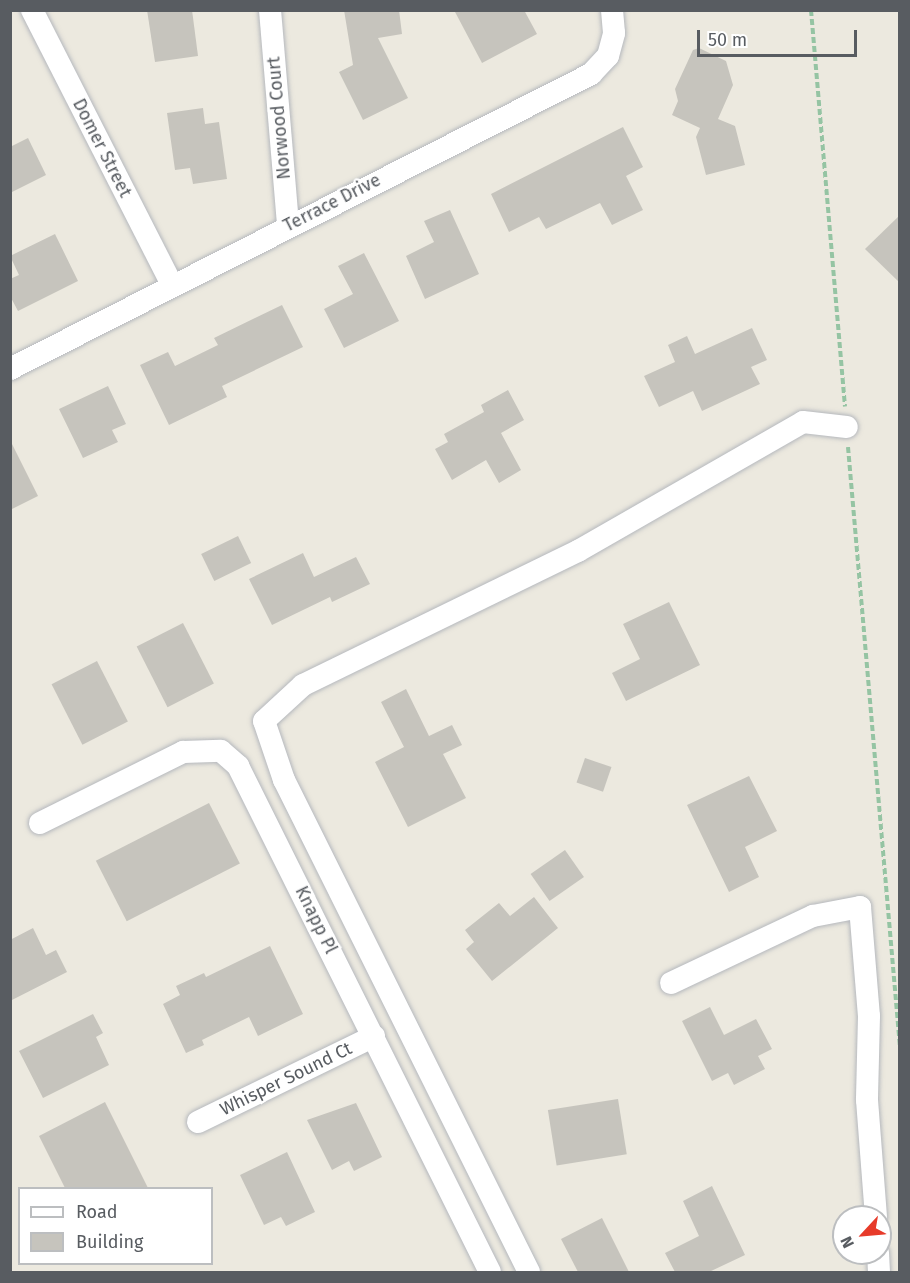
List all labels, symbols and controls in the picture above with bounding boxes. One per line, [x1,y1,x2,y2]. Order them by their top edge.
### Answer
scale bar [700,18,860,56]
text: 50 m [708,29,747,51]
street label: Norwood Court [263,56,295,180]
street label: Domer Street [68,95,136,201]
street label: Terrace Drive [280,169,384,237]
street label: Knapp Pl [290,883,342,957]
street label: Whisper Sound Ct [217,1038,355,1120]
legend [18,1187,213,1265]
text: Road [76,1201,118,1223]
north arrow [832,1205,892,1265]
text: Building [76,1231,143,1253]
text: N [836,1233,858,1251]

